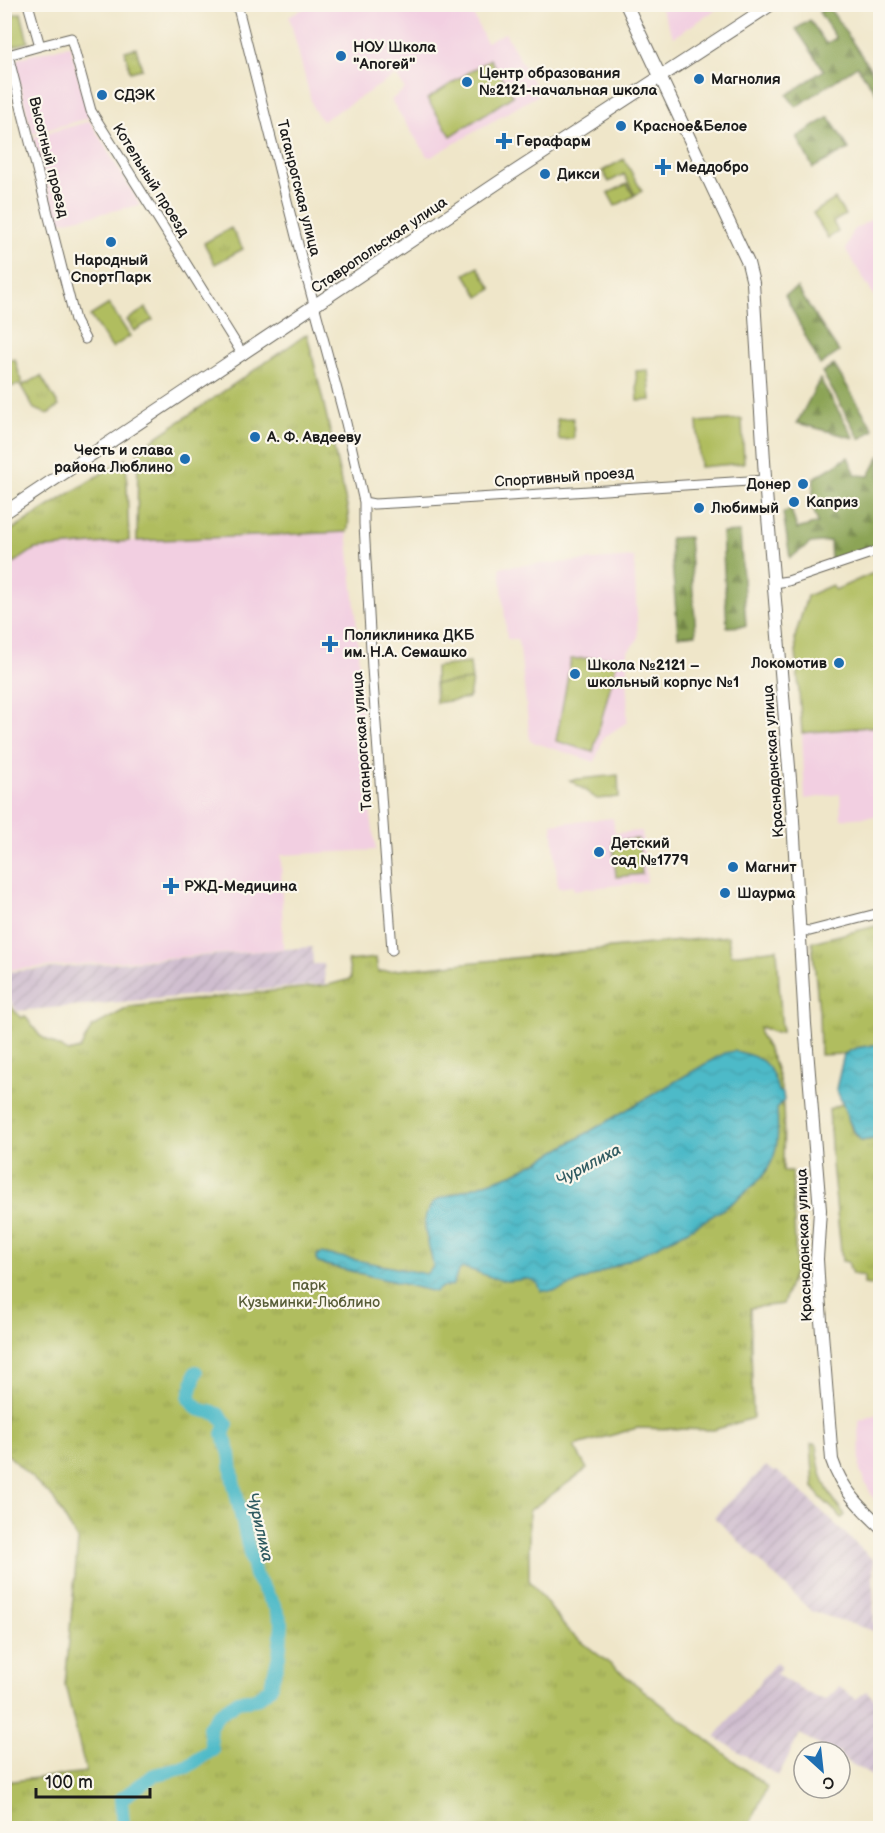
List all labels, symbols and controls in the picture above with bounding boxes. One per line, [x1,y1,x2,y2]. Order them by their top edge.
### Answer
place label: НОУ Школа "Апогей" [353,38,436,74]
marker: НОУ Школа "Апогей" [334,49,348,63]
place label: Центр образования №2121-начальная школа [479,64,658,100]
place label: Магнолия [711,70,781,89]
marker: Магнолия [692,72,706,86]
marker: Центр образования №2121-начальная школа [460,75,474,89]
place label: СДЭК [114,86,156,105]
marker: СДЭК [95,88,109,102]
street label: Высотный проезд [24,95,73,219]
place label: Красное&Белое [633,117,747,136]
street label: Таганрогская улица [272,118,325,258]
marker: Красное&Белое [614,119,628,133]
street label: Котельный проезд [108,120,193,240]
place label: Герафарм [516,132,591,151]
marker: Герафарм [497,134,511,148]
marker: Меддобро [654,158,672,176]
place label: Меддобро [676,158,749,177]
place label: Дикси [557,165,600,184]
marker: Дикси [538,167,552,181]
street label: Ставропольская улица [308,193,451,298]
marker: Народный СпортПарк [104,235,118,249]
place label: Народный СпортПарк [71,251,152,287]
place label: А. Ф. Авдееву [266,428,362,447]
marker: А. Ф. Авдееву [248,430,262,444]
place label: Честь и слава района Люблино [54,441,173,477]
marker: Честь и слава района Люблино [178,452,192,466]
street label: Спортивный проезд [494,463,634,492]
place label: Донер [746,475,791,494]
marker: Донер [796,477,810,491]
place label: Каприз [806,493,858,512]
marker: Каприз [787,495,801,509]
place label: Любимый [710,499,779,518]
marker: Любимый [692,501,706,515]
place label: Поликлиника ДКБ им. Н.А. Семашко [344,626,475,662]
marker: Поликлиника ДКБ им. Н.А. Семашко [321,635,339,653]
place label: Локомотив [750,654,827,673]
place label: Школа №2121 – школьный корпус №1 [587,656,739,692]
marker: Локомотив [832,656,846,670]
marker: Школа №2121 – школьный корпус №1 [568,667,582,681]
street label: Таганрогская улица [348,670,377,811]
street label: Краснодонская улица [759,684,788,838]
place label: Детский сад №1779 [611,834,689,870]
marker: Детский сад №1779 [592,845,606,859]
place label: Магнит [745,858,797,877]
marker: Магнит [726,860,740,874]
marker: РЖД-Медицина [162,877,180,895]
place label: РЖД-Медицина [184,877,297,896]
place label: Шаурма [737,884,796,903]
marker: Шаурма [718,886,732,900]
water label: Чурилиха [553,1140,624,1190]
street label: Краснодонская улица [792,1168,817,1322]
park label: парк Кузьминки-Люблино [238,1276,380,1312]
water label: Чурилиха [242,1491,277,1564]
north arrow [792,1740,852,1800]
scale bar [36,1761,150,1799]
text: С [819,1771,837,1793]
text: 100 m [45,1772,93,1793]

